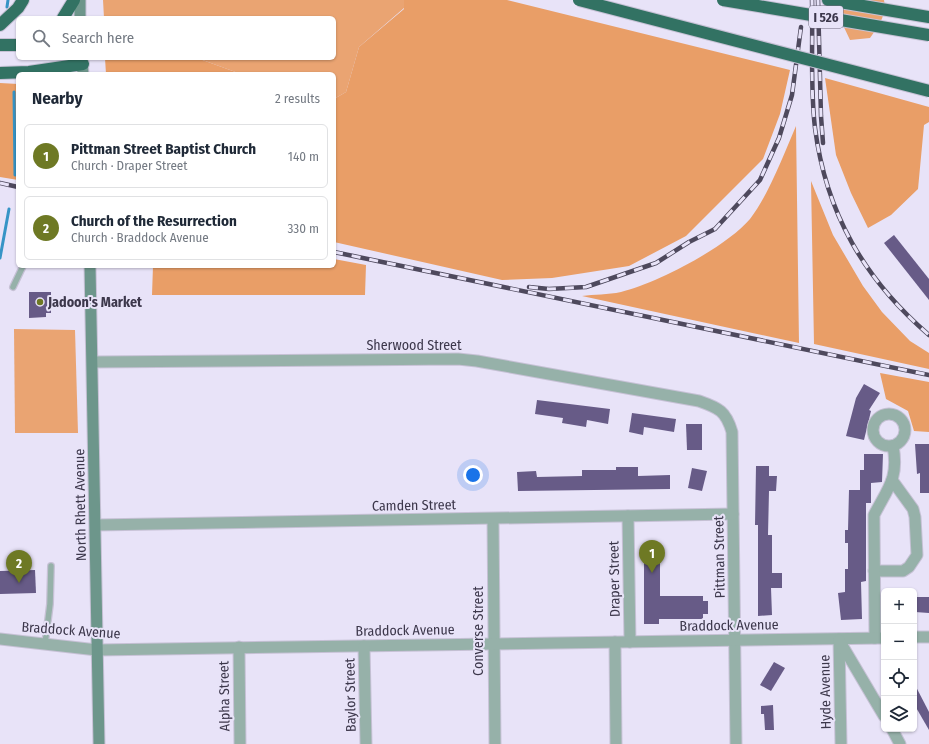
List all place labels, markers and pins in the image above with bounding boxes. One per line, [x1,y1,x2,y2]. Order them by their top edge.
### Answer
place label: Jadoon's Market [47,294,143,311]
marker: Jadoon's Market [35,297,45,307]
pin: 1 [639,540,665,573]
pin: 2 [6,550,32,583]

